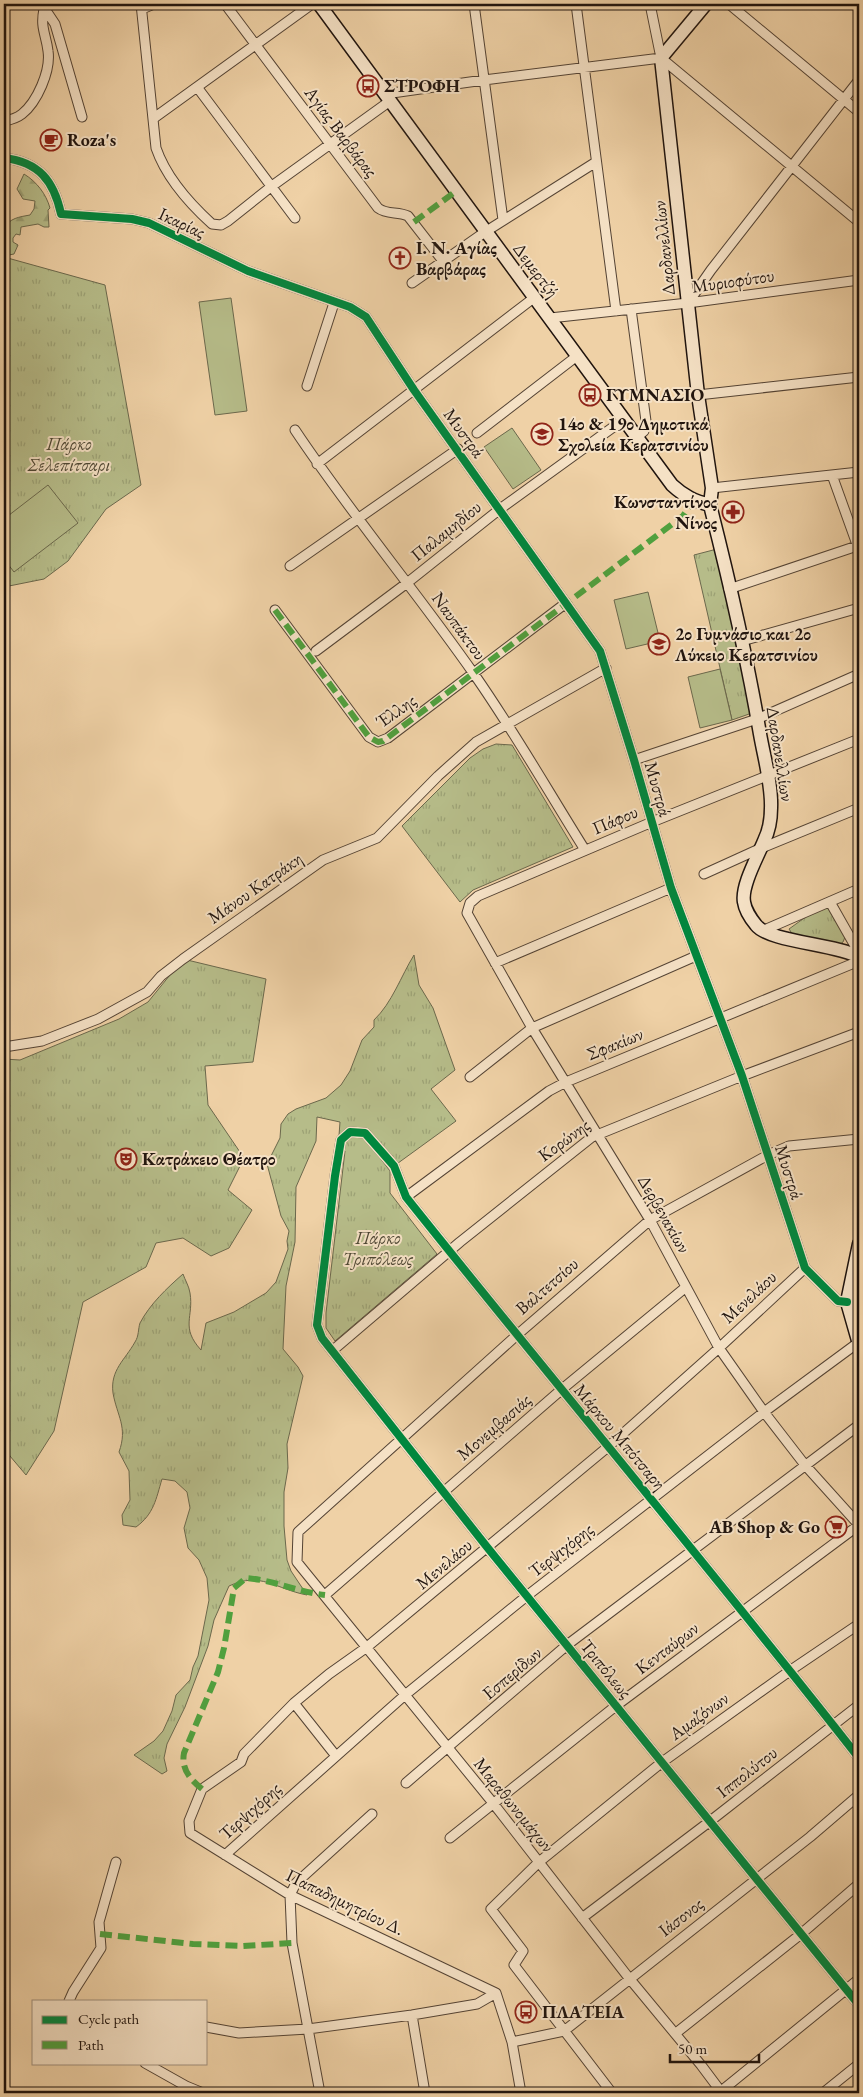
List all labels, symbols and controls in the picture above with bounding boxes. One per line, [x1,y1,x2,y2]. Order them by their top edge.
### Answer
bus stop icon: ΣΤΡΟΦΗ [356,74,380,98]
place label: ΣΤΡΟΦΗ [384,74,460,97]
street label: Αγίας Βαρβάρας [299,81,383,182]
cafe icon: Roza's [39,128,63,152]
place label: Roza's [67,128,116,151]
street label: Δαρδανελλίων [647,199,680,297]
street label: Ικαρίας [155,202,209,243]
place label: Ι. Ν. Αγίας Βαρβάρας [416,236,498,280]
street label: Δεμερτζή [508,238,565,302]
church icon: Ι. Ν. Αγίας Βαρβάρας [388,246,412,270]
street label: Μυριοφύτου [690,263,776,298]
bus stop icon: ΓΥΜΝΑΣΙΟ [578,383,602,407]
place label: ΓΥΜΝΑΣΙΟ [606,383,704,406]
street label: Μυστρά [439,403,491,463]
place label: 14ο & 19ο Δημοτικά Σχολεία Κερατσινίου [558,412,710,456]
school or university icon: 14ο & 19ο Δημοτικά Σχολεία Κερατσινίου [530,422,554,446]
park label: Πάρκο Σελεπίτσαρι [27,432,110,476]
place label: Κωνσταντίνος Νίνος [614,490,718,534]
street label: Παλαμηδίου [406,495,486,566]
pharmacy icon: Κωνσταντίνος Νίνος [721,500,745,524]
street label: Ναυπάκτου [427,587,492,664]
place label: 2ο Γυμνάσιο και 2ο Λύκειο Κερατσινίου [674,622,818,666]
school or university icon: 2ο Γυμνάσιο και 2ο Λύκειο Κερατσινίου [647,632,671,656]
street label: Έλλης [371,689,420,733]
street label: Δαρδανελλίων [762,705,799,803]
street label: Μυστρά [640,759,677,820]
street label: Πάφου [588,800,641,839]
street label: Μάνου Κατράκη [203,846,307,929]
street label: Σφακίων [583,1022,646,1065]
street label: Κορώνης [533,1113,594,1166]
street label: Μυστρά [770,1142,809,1203]
theatre icon: Κατράκειο Θέατρο [114,1147,138,1171]
place label: Κατράκειο Θέατρο [142,1147,276,1170]
street label: Δερβενακίων [633,1171,696,1257]
park label: Πάρκο Τριπόλεως [343,1226,414,1270]
street label: Βαλτετσίου [511,1252,583,1319]
street label: Μενελάου [716,1265,781,1328]
street label: Μάρκου Μπότσαρη [569,1379,672,1495]
street label: Μονεμβασιάς [452,1388,536,1465]
place label: AB Shop & Go [708,1515,820,1538]
supermarket icon: AB Shop & Go [824,1515,848,1539]
street label: Τερψιχόρης [524,1517,598,1582]
street label: Μενελάου [411,1533,477,1594]
street label: Κενταύρων [630,1616,703,1679]
street label: Τριπόλεως [576,1634,637,1703]
street label: Εσπερίδων [477,1641,546,1704]
street label: Αμαζόνων [664,1686,733,1745]
street label: Ιππολύτου [712,1741,782,1802]
street label: Μαραθωνομάχων [469,1753,560,1857]
street label: Τερψιχόρης [214,1777,286,1845]
street label: Παπαδημητρίου Δ. [282,1863,408,1940]
street label: Ιάσονος [654,1892,708,1941]
legend [32,2000,208,2064]
bus stop icon: ΠΛΑΤΕΙΑ [514,2000,538,2024]
place label: ΠΛΑΤΕΙΑ [542,2000,625,2023]
text: Cycle path [78,2009,140,2028]
scale bar [670,2032,759,2064]
text: Path [78,2035,104,2054]
text: 50 m [678,2039,707,2058]

